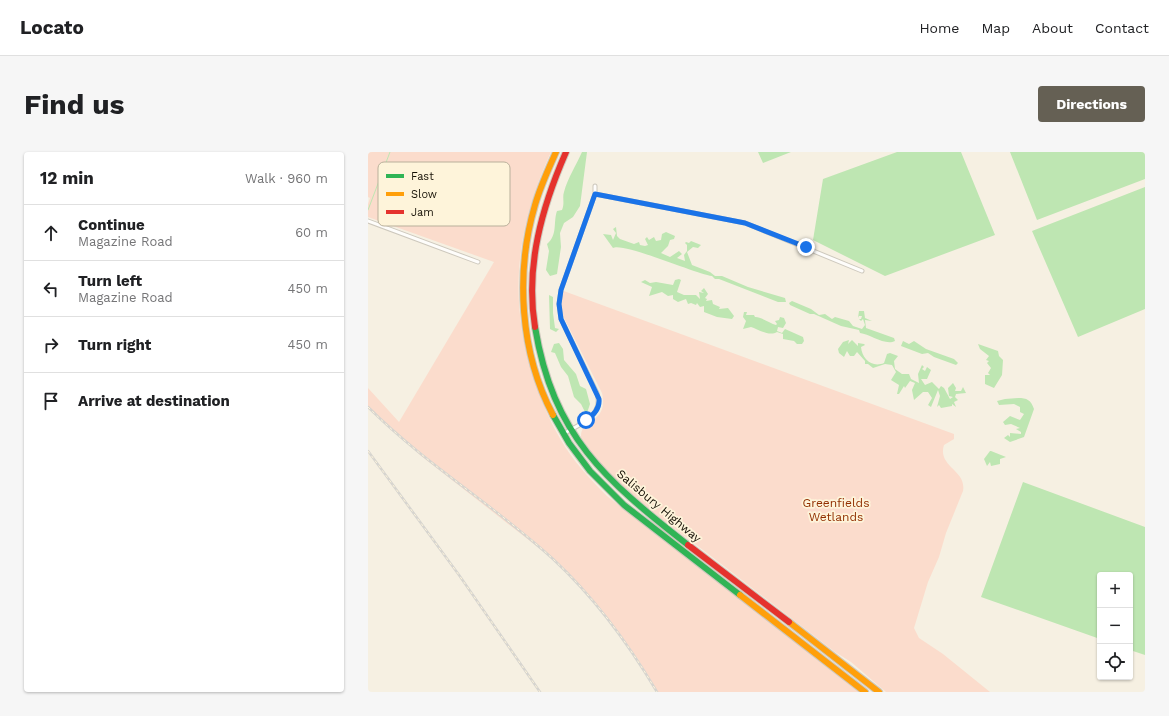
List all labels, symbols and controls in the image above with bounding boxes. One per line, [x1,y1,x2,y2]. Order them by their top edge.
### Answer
text: Locato [20,16,84,39]
text: Home [919,20,959,36]
text: Map [981,20,1010,36]
text: About [1032,20,1073,36]
text: Contact [1095,20,1149,36]
button: Directions [1038,86,1145,122]
text: Find us [24,88,124,121]
legend [378,162,510,226]
text: 12 min [40,168,94,188]
text: Fast [411,170,434,183]
text: Walk · 960 m [245,171,328,186]
text: Slow [411,188,437,201]
text: Jam [411,206,434,219]
text: Continue [78,216,145,234]
icon: ahead [40,222,62,244]
text: 60 m [295,225,328,240]
text: Magazine Road [78,234,173,249]
route end [797,238,815,256]
text: Turn left [78,272,142,290]
icon: left [40,278,62,300]
text: 450 m [288,281,328,296]
text: Magazine Road [78,290,173,305]
icon: right [40,334,62,356]
text: Turn right [78,336,151,354]
text: 450 m [288,337,328,352]
icon: arrive [40,390,62,412]
text: Arrive at destination [78,392,230,410]
route start [577,411,595,429]
street label: Salisbury Highway [614,467,705,546]
park label: Greenfields Wetlands [803,496,869,524]
map controls [1097,572,1133,680]
button: + [1097,572,1133,608]
button: − [1097,608,1133,644]
button: locate [1097,644,1133,680]

